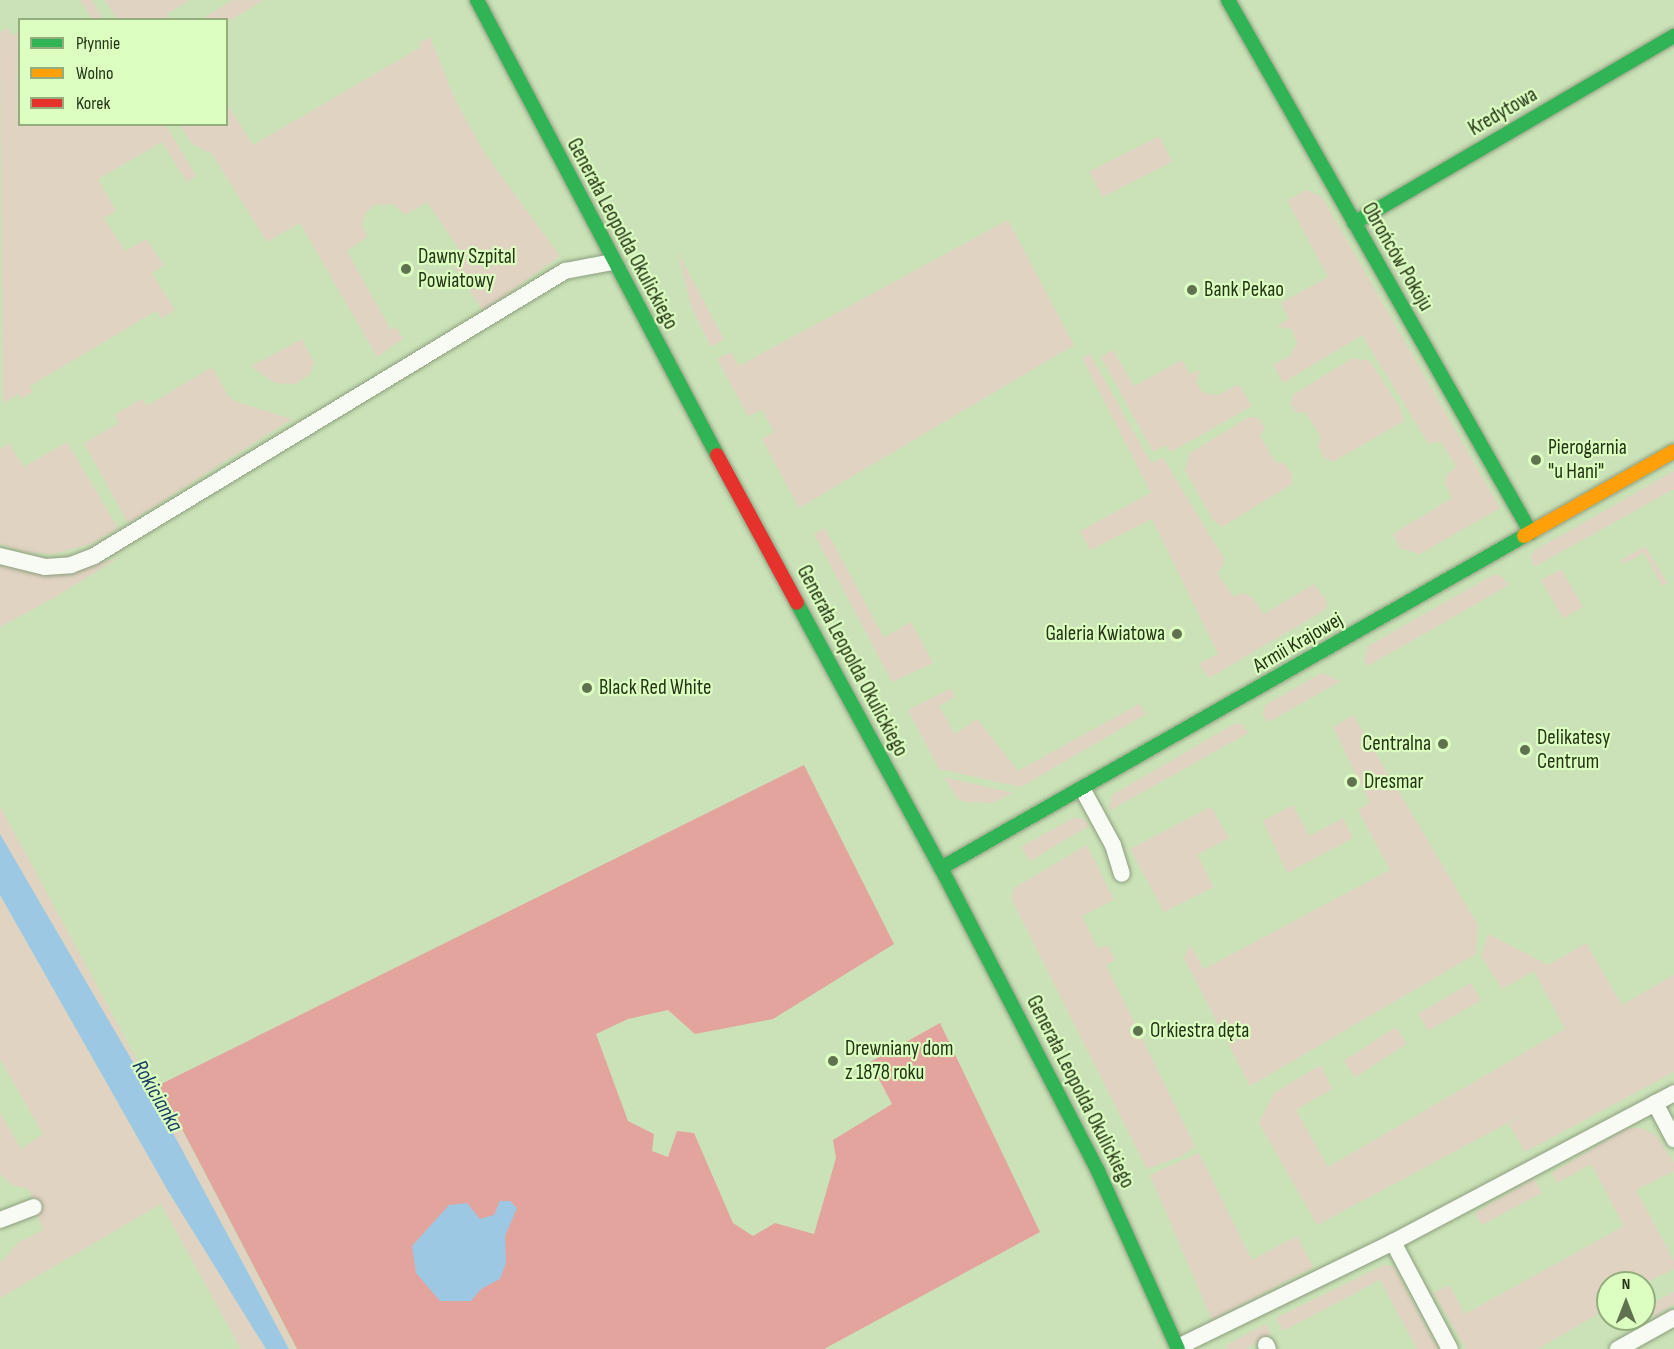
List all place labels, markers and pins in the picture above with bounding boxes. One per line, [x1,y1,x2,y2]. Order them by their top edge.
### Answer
place label: Dawny Szpital Powiatowy [418,244,516,294]
marker: Dawny Szpital Powiatowy [399,262,413,276]
place label: Bank Pekao [1204,277,1284,303]
marker: Bank Pekao [1185,283,1199,297]
place label: Pierogarnia "u Hani" [1548,435,1627,485]
marker: Pierogarnia "u Hani" [1529,453,1543,467]
place label: Galeria Kwiatowa [1045,621,1165,647]
marker: Galeria Kwiatowa [1170,627,1184,641]
place label: Black Red White [599,675,711,701]
marker: Black Red White [580,681,594,695]
place label: Delikatesy Centrum [1537,725,1610,775]
place label: Centralna [1362,731,1431,757]
marker: Centralna [1436,737,1450,751]
marker: Delikatesy Centrum [1518,743,1532,757]
place label: Dresmar [1364,769,1424,795]
marker: Dresmar [1345,775,1359,789]
place label: Orkiestra dęta [1150,1018,1249,1044]
marker: Orkiestra dęta [1131,1024,1145,1038]
place label: Drewniany dom z 1878 roku [845,1036,953,1086]
marker: Drewniany dom z 1878 roku [826,1054,840,1068]

